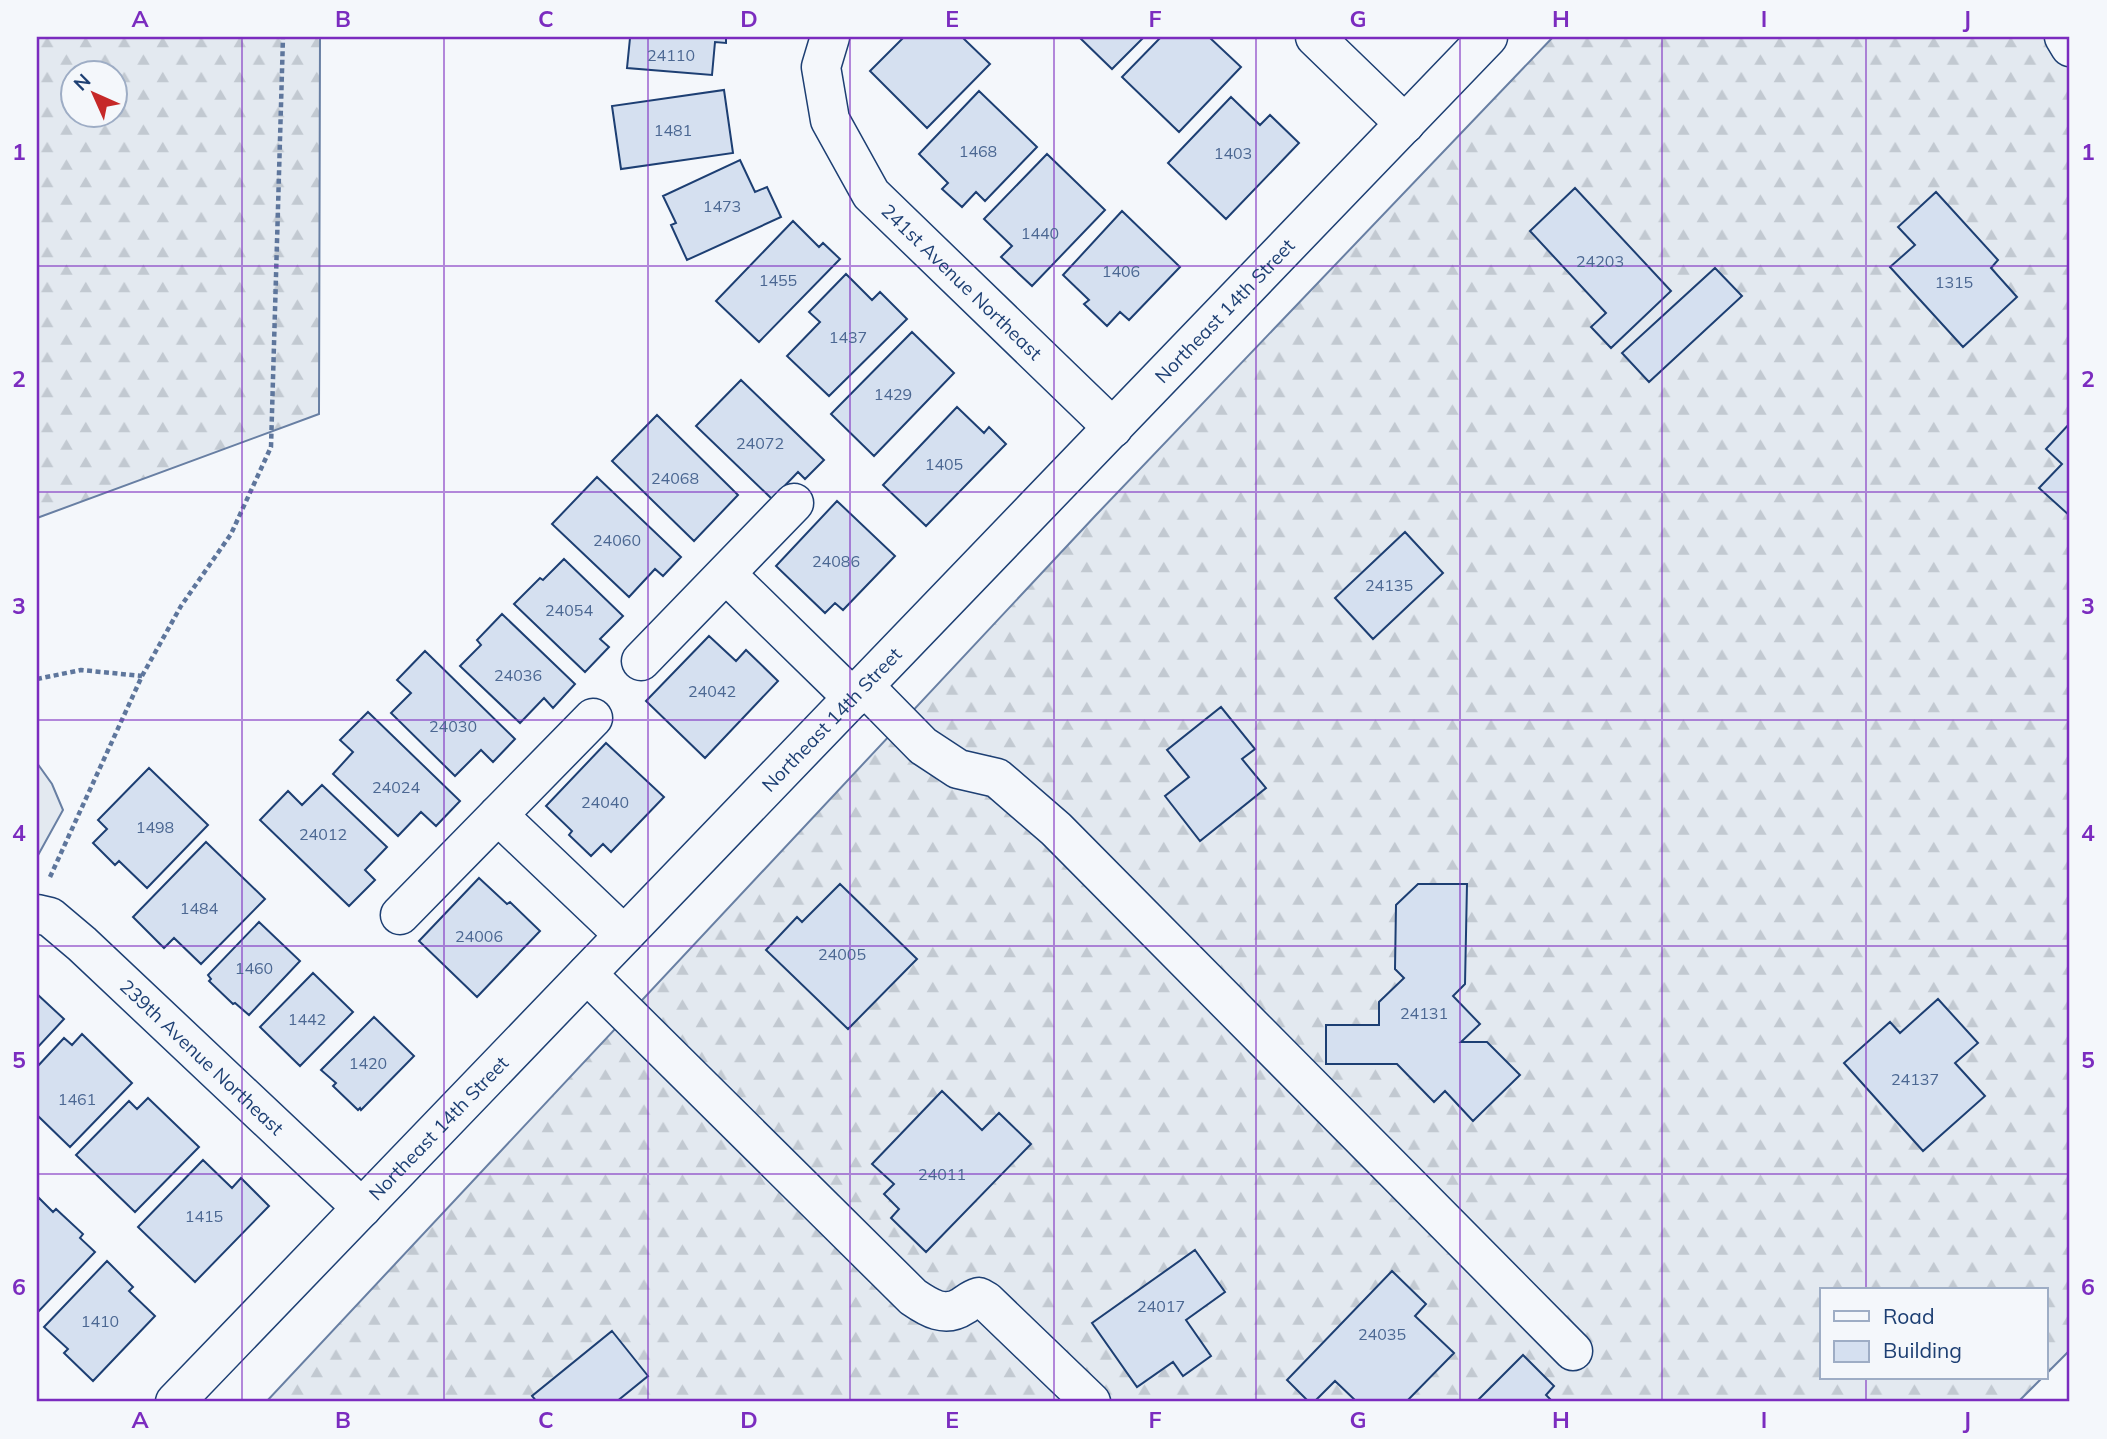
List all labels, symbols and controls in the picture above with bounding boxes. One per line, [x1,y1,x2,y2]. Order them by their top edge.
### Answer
text: A [131,4,149,33]
text: B [335,4,351,33]
text: C [538,4,554,33]
text: D [740,4,758,33]
text: E [945,4,959,33]
text: F [1148,4,1162,33]
text: G [1349,4,1367,33]
text: H [1552,4,1570,33]
text: I [1761,4,1767,33]
text: J [1963,4,1971,33]
house number: 24110 [647,45,695,65]
north arrow [60,60,130,130]
text: N [68,68,96,96]
house number: 1481 [654,120,692,140]
text: 1 [12,137,26,166]
text: 1 [2081,137,2095,166]
house number: 1468 [959,141,997,161]
house number: 1403 [1214,143,1252,163]
house number: 1473 [703,196,741,216]
street label: 241st Avenue Northeast [876,199,1047,365]
house number: 1440 [1021,223,1059,243]
street label: Northeast 14th Street [1150,233,1300,388]
house number: 24203 [1576,251,1624,271]
house number: 1406 [1102,261,1140,281]
house number: 1455 [759,270,797,290]
house number: 1315 [1935,272,1973,292]
house number: 1437 [829,327,867,347]
text: 2 [12,364,26,393]
text: 2 [2081,364,2095,393]
house number: 1429 [874,384,912,404]
house number: 24072 [736,433,784,453]
house number: 1405 [925,454,963,474]
house number: 24068 [651,468,699,488]
house number: 24060 [593,530,641,550]
house number: 24086 [812,551,860,571]
house number: 24135 [1365,575,1413,595]
text: 3 [12,591,26,620]
text: 3 [2081,591,2095,620]
house number: 24054 [545,600,593,620]
street label: Northeast 14th Street [757,642,907,797]
house number: 24036 [494,665,542,685]
house number: 24042 [688,681,736,701]
house number: 24030 [429,716,477,736]
house number: 24024 [372,777,420,797]
house number: 24040 [581,792,629,812]
house number: 1498 [136,817,174,837]
text: 4 [12,818,26,847]
text: 4 [2081,818,2095,847]
house number: 24012 [299,824,347,844]
house number: 1484 [180,898,219,918]
house number: 24006 [455,926,503,946]
house number: 24005 [818,944,866,964]
house number: 1460 [235,958,273,978]
street label: 239th Avenue Northeast [115,974,289,1140]
house number: 24131 [1400,1003,1448,1023]
house number: 1442 [288,1009,326,1029]
text: 5 [12,1045,26,1074]
text: 5 [2081,1045,2095,1074]
street label: Northeast 14th Street [364,1051,514,1205]
house number: 1420 [349,1053,387,1073]
house number: 24137 [1891,1069,1939,1089]
house number: 1461 [58,1089,96,1109]
house number: 24011 [918,1164,966,1184]
house number: 1415 [185,1206,223,1226]
text: 6 [12,1272,26,1301]
text: 6 [2081,1272,2095,1301]
legend [1820,1288,2048,1380]
house number: 24017 [1137,1296,1185,1316]
text: Road [1883,1303,1934,1329]
house number: 1410 [81,1311,119,1331]
house number: 24035 [1358,1324,1406,1344]
text: Building [1883,1337,1962,1363]
text: A [131,1405,149,1434]
text: B [335,1405,351,1434]
text: C [538,1405,554,1434]
text: D [740,1405,758,1434]
text: E [945,1405,959,1434]
text: F [1148,1405,1162,1434]
text: G [1349,1405,1367,1434]
text: H [1552,1405,1570,1434]
text: I [1761,1405,1767,1434]
text: J [1963,1405,1971,1434]

